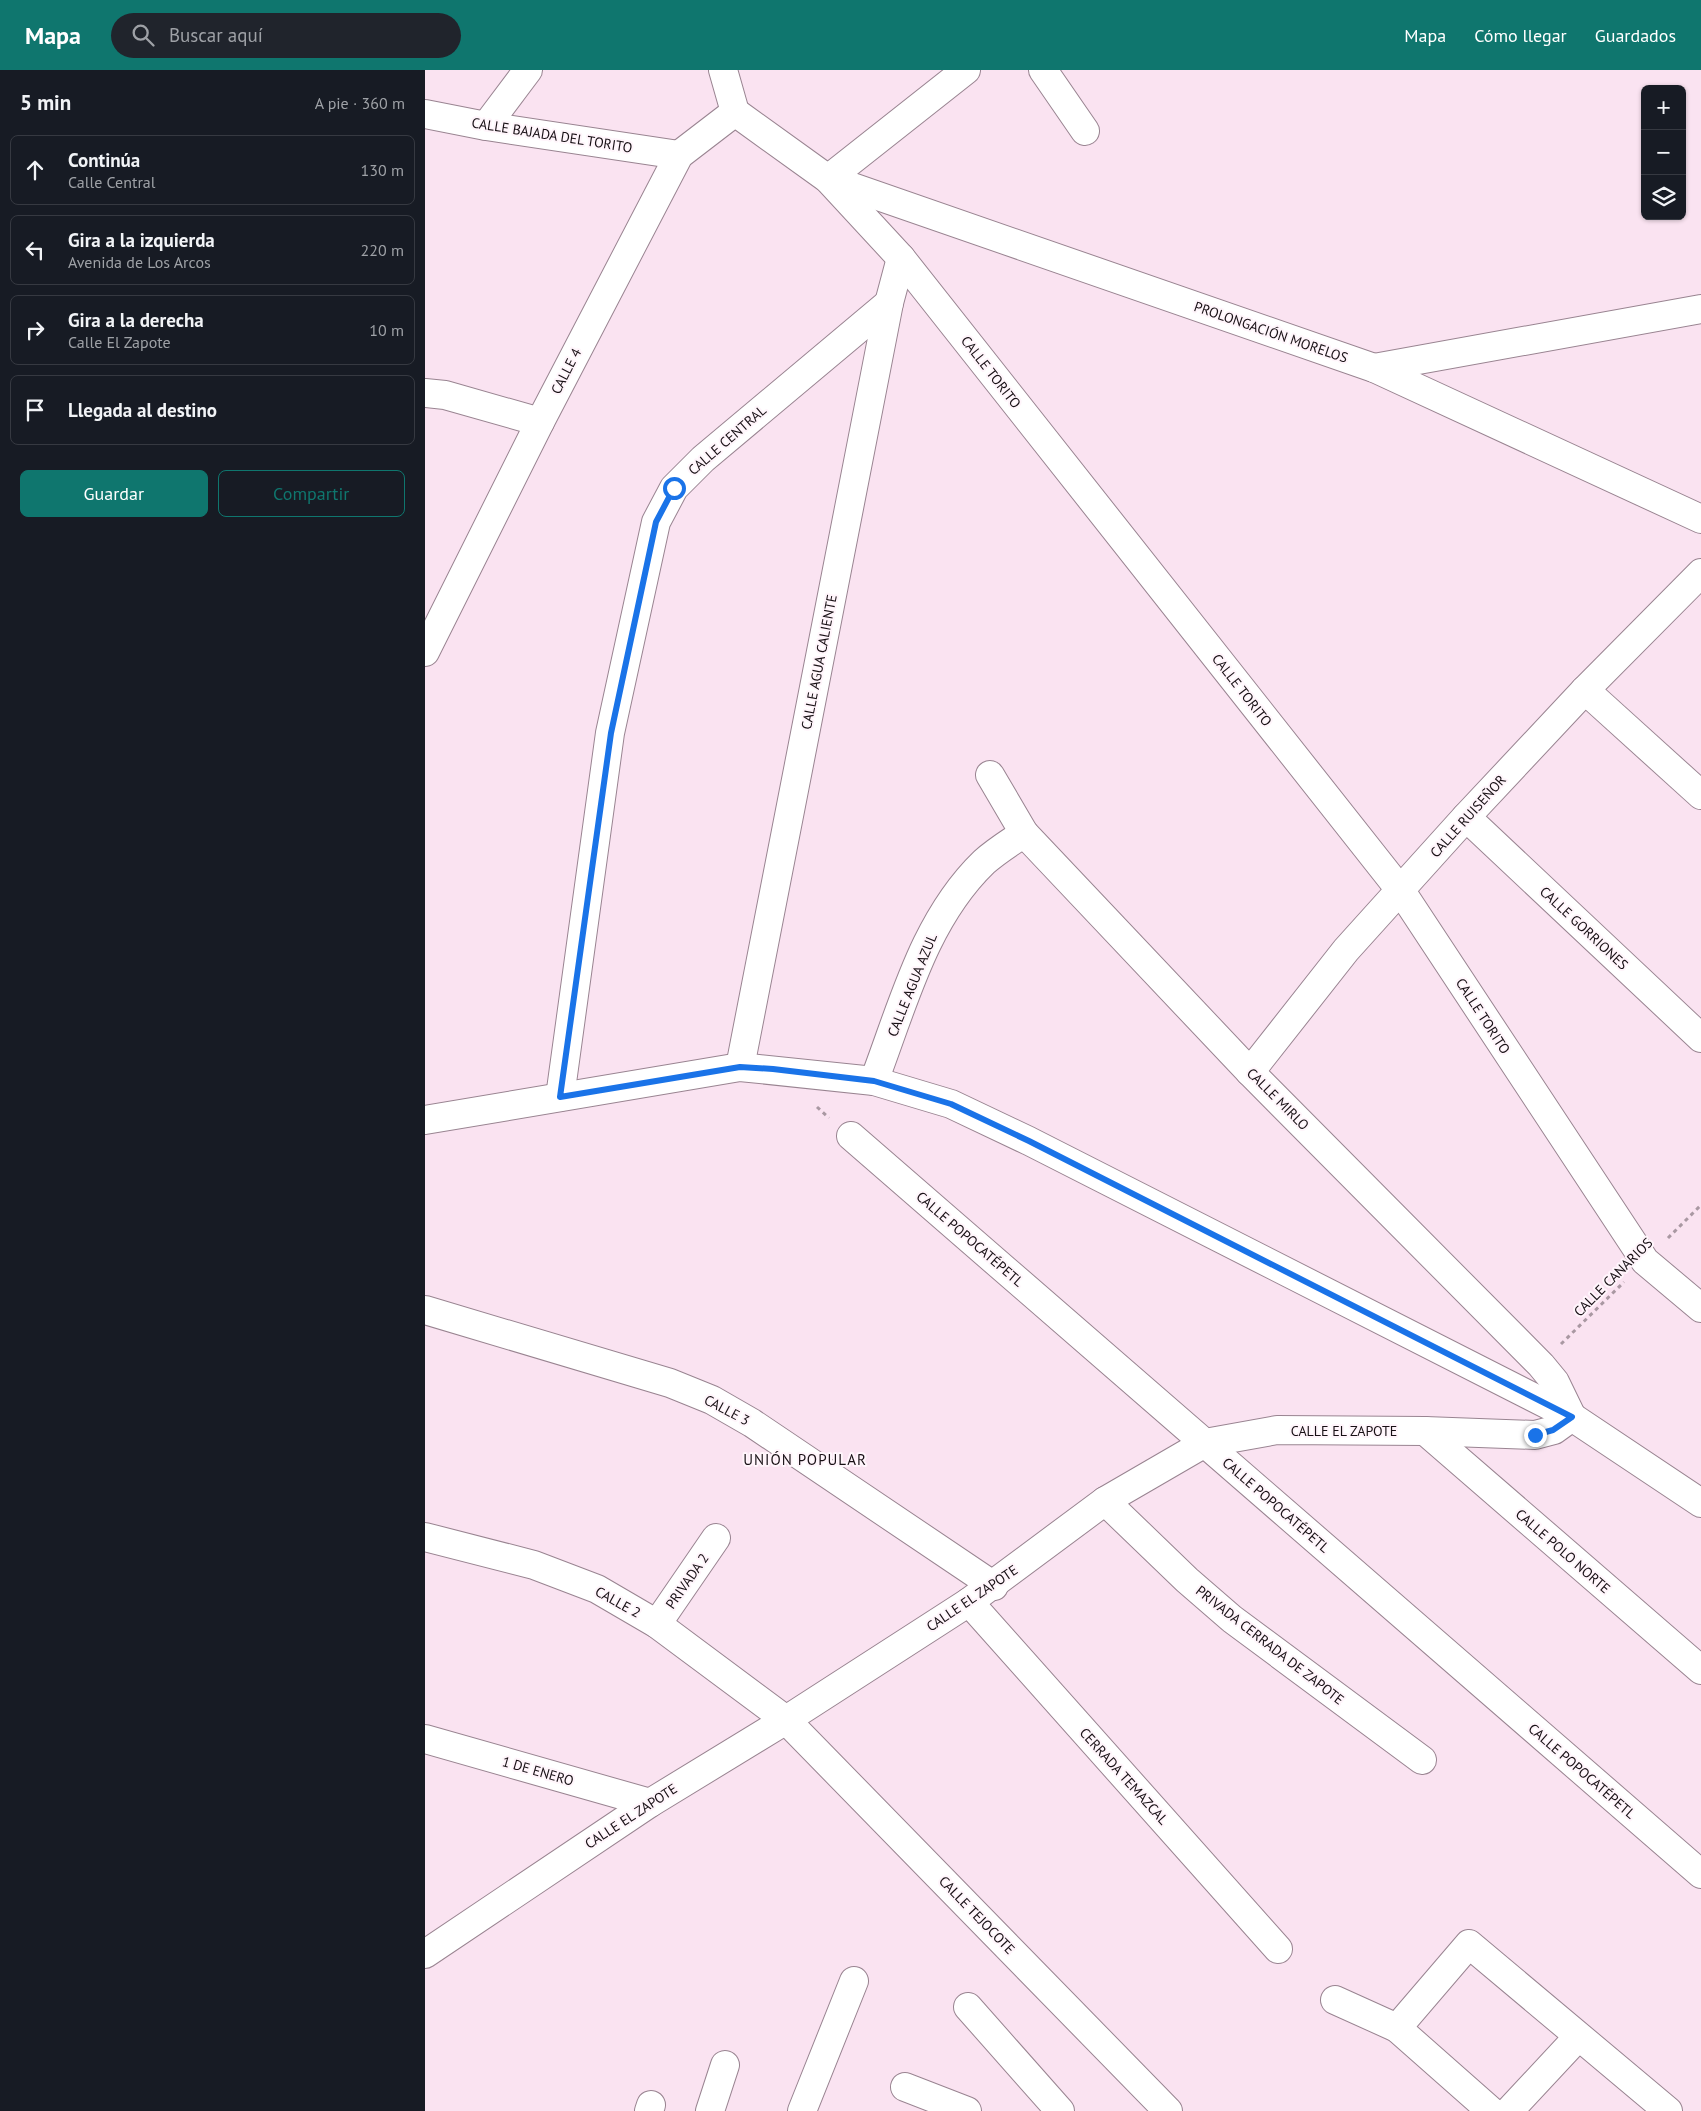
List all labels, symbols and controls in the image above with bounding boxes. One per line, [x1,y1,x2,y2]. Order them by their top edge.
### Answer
search box [111,13,461,58]
text: Mapa [25,20,81,51]
icon: search [129,21,157,49]
text: Buscar aquí [169,23,263,47]
text: Mapa [1404,24,1446,47]
text: Cómo llegar [1474,24,1567,47]
text: Guardados [1595,24,1676,47]
map controls [1641,85,1686,220]
button: + [1641,85,1686,130]
text: 5 min [20,89,71,116]
text: A pie · 360 m [315,93,405,113]
street label: CALLE BAJADA DEL TORITO [470,113,634,157]
button: − [1641,130,1686,175]
text: Continúa [68,148,140,172]
icon: ahead [21,156,49,184]
text: 130 m [361,160,404,180]
text: Calle Central [68,172,155,192]
button: layers [1641,175,1686,220]
text: Gira a la izquierda [68,228,215,252]
icon: left [21,236,49,264]
text: 220 m [361,240,404,260]
text: Avenida de Los Arcos [68,252,211,272]
street label: PROLONGACIÓN MORELOS [1192,297,1350,367]
text: Gira a la derecha [68,308,204,332]
icon: right [21,316,49,344]
text: 10 m [369,320,404,340]
text: Calle El Zapote [68,332,171,352]
street label: CALLE TORITO [957,332,1025,412]
street label: CALLE 4 [547,345,585,397]
icon: arrive [21,396,49,424]
text: Llegada al destino [68,398,217,422]
street label: CALLE CENTRAL [684,401,770,479]
button: Guardar [20,470,208,517]
button: Compartir [218,470,405,517]
route start [663,477,686,500]
street label: CALLE AGUA CALIENTE [797,593,841,731]
street label: CALLE TORITO [1208,650,1276,730]
street label: CALLE RUISEÑOR [1426,771,1510,861]
street label: CALLE GORRIONES [1536,882,1632,974]
street label: CALLE AGUA AZUL [883,931,941,1039]
street label: CALLE TORITO [1452,975,1514,1057]
street label: CALLE MIRLO [1243,1064,1313,1134]
street label: CALLE POPOCATÉPETL [913,1187,1027,1291]
street label: CALLE CANARIOS [1570,1234,1656,1320]
street label: CALLE 3 [701,1391,753,1429]
street label: CALLE EL ZAPOTE [1291,1422,1397,1440]
route end [1524,1424,1547,1447]
district label: UNIÓN POPULAR [743,1450,867,1469]
street label: CALLE POPOCATÉPETL [1219,1453,1333,1557]
street label: CALLE POLO NORTE [1512,1505,1614,1597]
street label: PRIVADA 2 [661,1550,713,1612]
street label: CALLE EL ZAPOTE [923,1561,1021,1635]
street label: PRIVADA CERRADA DE ZAPOTE [1192,1581,1348,1709]
street label: CALLE 2 [592,1582,644,1622]
street label: CALLE POPOCATÉPETL [1525,1719,1639,1823]
street label: CERRADA TEMAZCAL [1076,1724,1172,1828]
street label: 1 DE ENERO [500,1752,576,1790]
street label: CALLE EL ZAPOTE [581,1779,681,1853]
street label: CALLE TEJOCOTE [935,1872,1019,1958]

